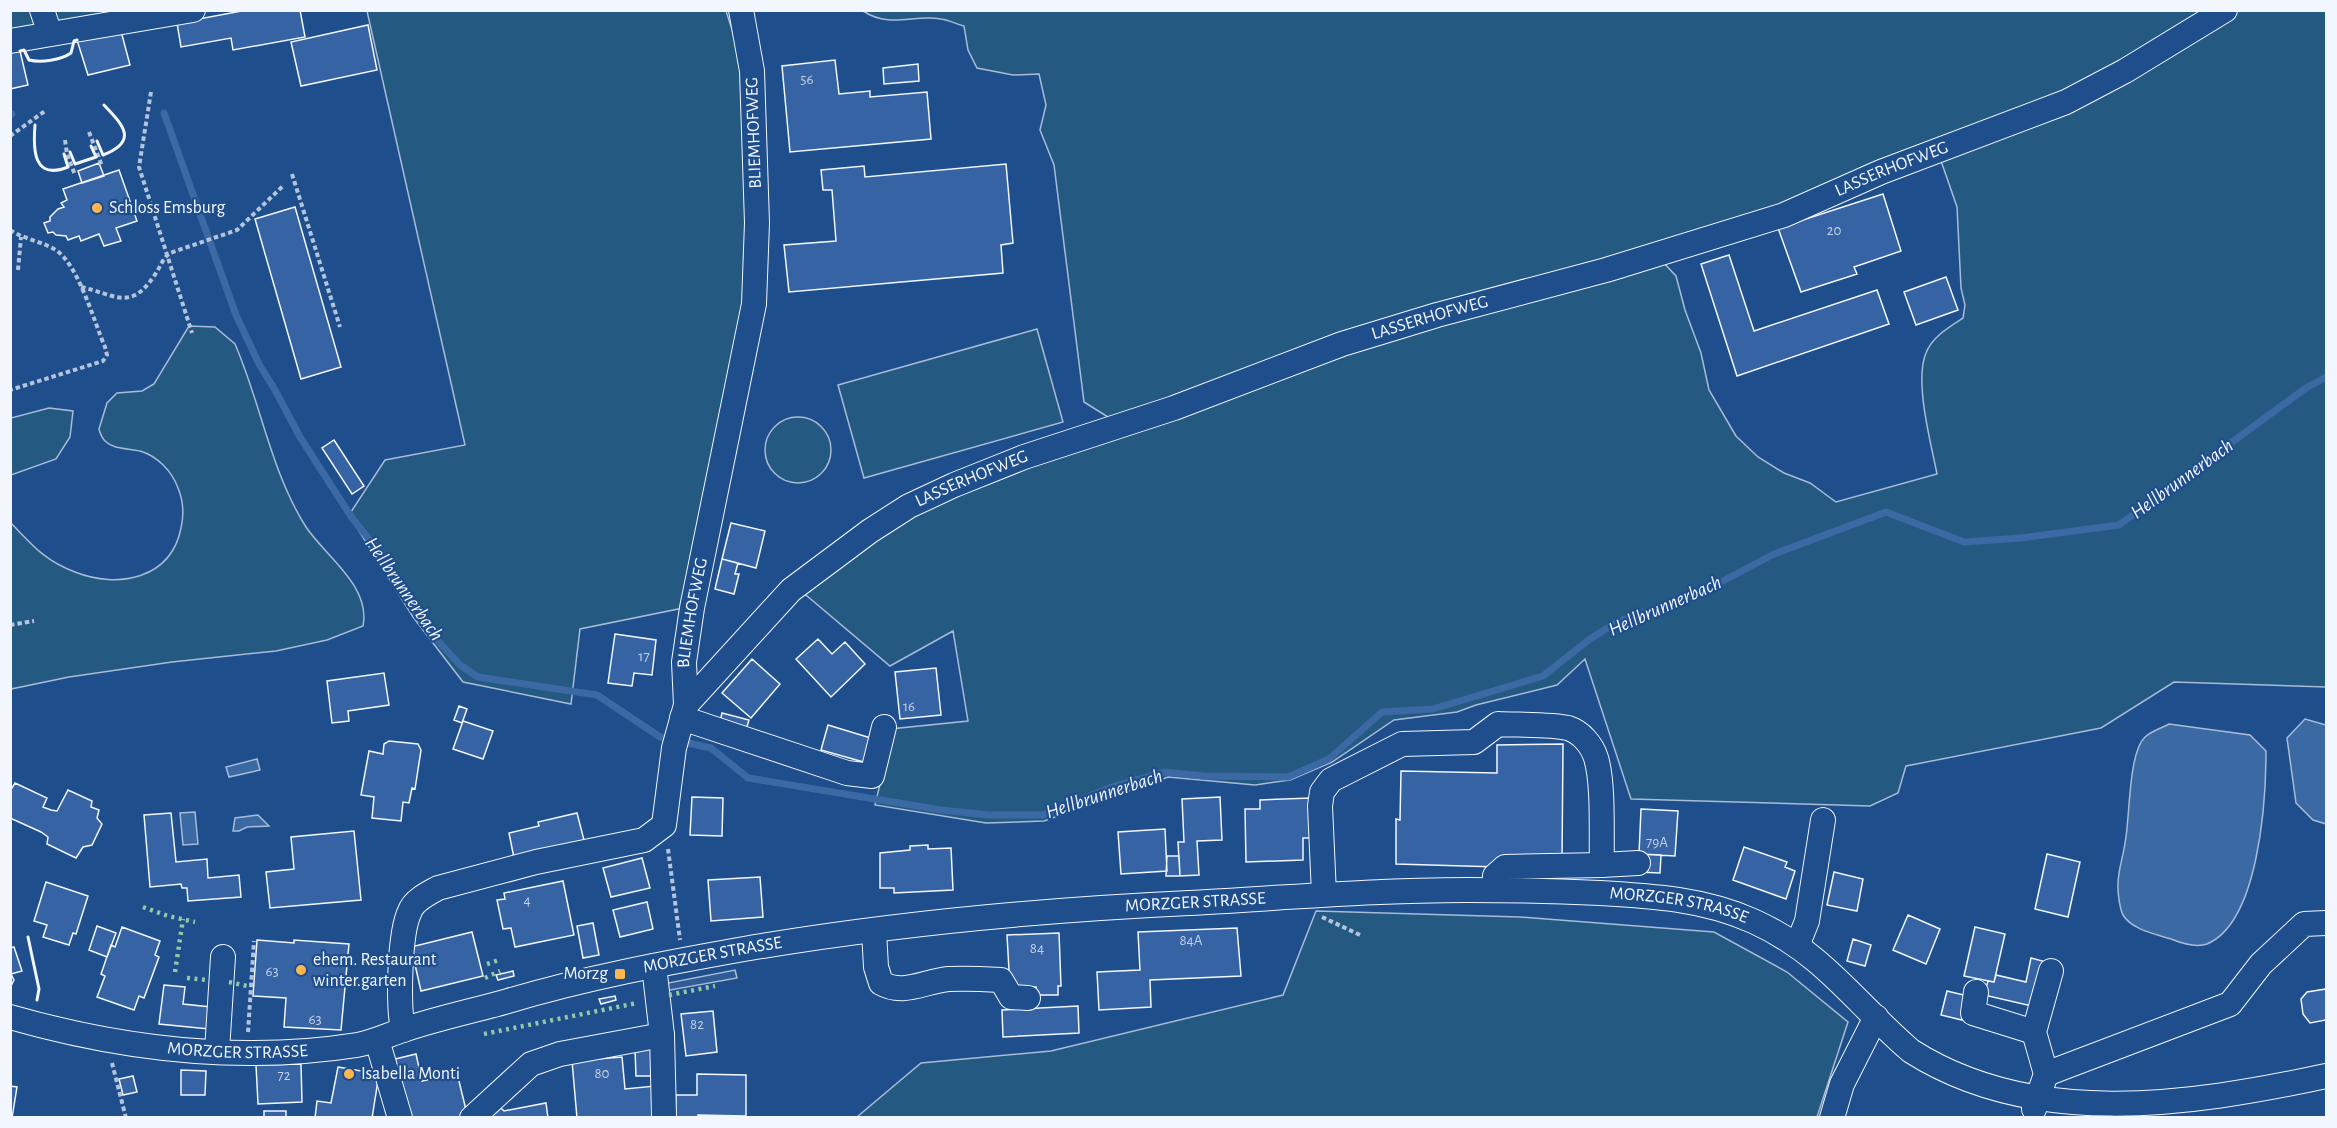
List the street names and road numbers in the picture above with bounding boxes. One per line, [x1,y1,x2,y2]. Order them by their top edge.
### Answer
street label: BLIEMHOFWEG [743,77,765,189]
street label: LASSERHOFWEG [1832,138,1951,200]
street label: LASSERHOFWEG [1370,293,1490,343]
street label: LASSERHOFWEG [913,447,1031,511]
street label: BLIEMHOFWEG [675,556,711,668]
street label: MORZGER STRASSE [1609,885,1751,927]
street label: MORZGER STRASSE [1125,889,1267,915]
street label: MORZGER STRASSE [642,934,784,977]
street label: MORZGER STRASSE [166,1039,309,1062]

